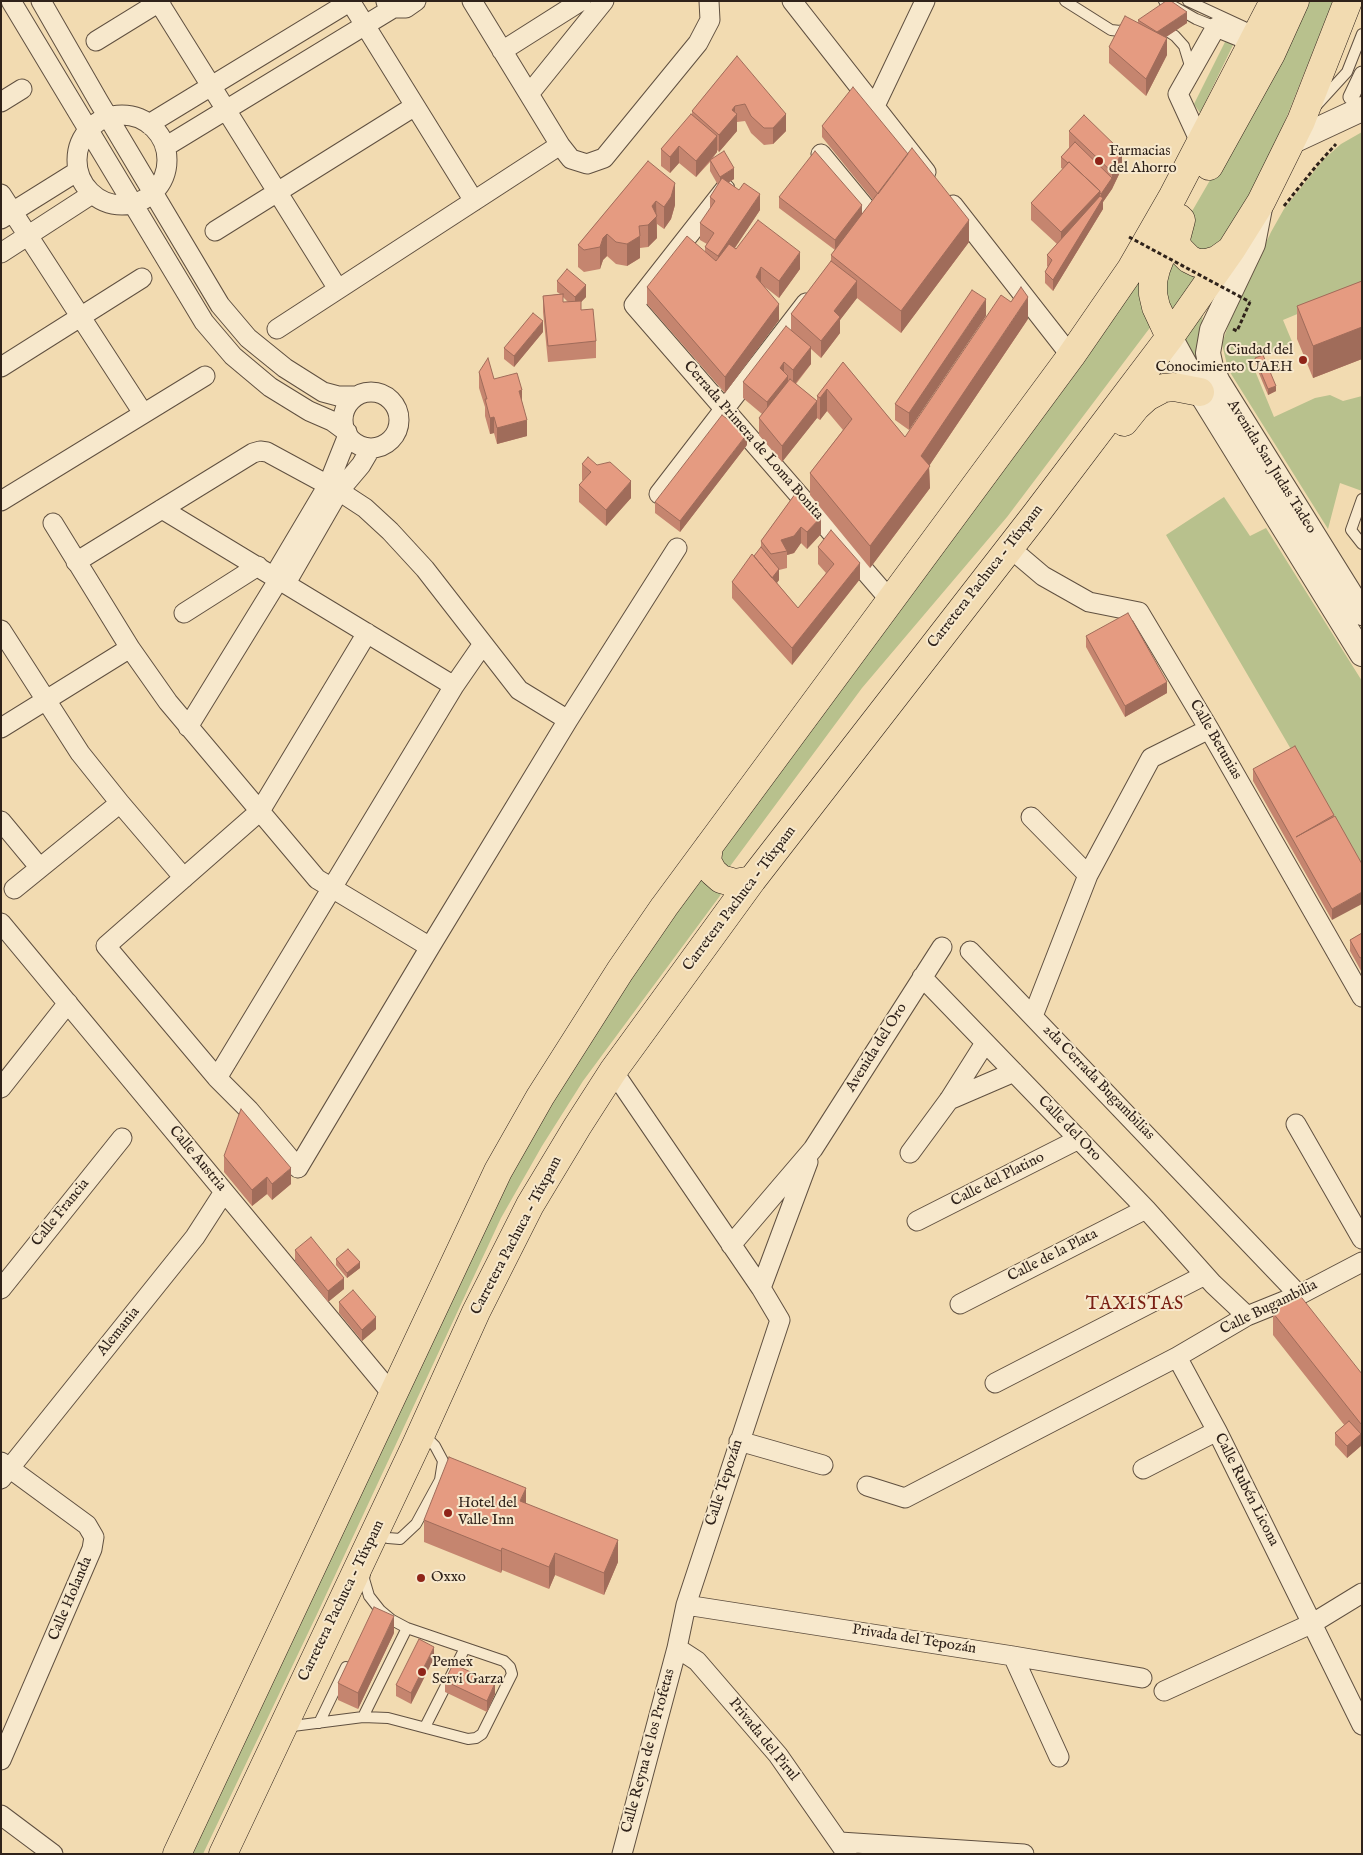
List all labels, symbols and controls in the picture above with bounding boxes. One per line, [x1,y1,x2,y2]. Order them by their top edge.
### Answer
place label: Farmacias del Ahorro [1109,143,1176,178]
marker: Farmacias del Ahorro [1093,155,1105,167]
place label: Ciudad del Conocimiento UAEH [1155,342,1293,377]
marker: Ciudad del Conocimiento UAEH [1297,354,1309,366]
street label: Cerrada Primera de Loma Bonita [679,358,827,524]
street label: Avenida San Judas Tadeo [1223,397,1319,537]
street label: Carretera Pachuca - Túxpam [924,502,1048,652]
street label: Calle Betunias [1185,697,1245,783]
street label: Carretera Pachuca - Túxpam [680,823,800,975]
street label: Avenida del Oro [843,1000,911,1096]
street label: 2da Cerrada Bugambilias [1038,1022,1158,1144]
street label: Calle del Oro [1033,1093,1105,1165]
street label: Calle Austria [164,1123,230,1195]
street label: Calle del Platino [948,1149,1048,1211]
street label: Carretera Pachuca - Túxpam [468,1154,566,1318]
street label: Calle Francia [28,1176,94,1250]
street label: Calle de la Plata [1005,1226,1101,1286]
street label: Calle Bugambilia [1217,1277,1321,1339]
district label: TAXISTAS [1085,1294,1185,1316]
street label: Alemania [94,1304,144,1360]
street label: Calle Rubén Licona [1210,1431,1282,1549]
street label: Calle Tepozán [703,1438,747,1528]
place label: Hotel del Valle Inn [458,1495,517,1530]
marker: Hotel del Valle Inn [442,1507,454,1519]
street label: Carretera Pachuca - Túxpam [295,1518,389,1684]
street label: Calle Holanda [45,1554,97,1644]
place label: Oxxo [431,1569,466,1587]
marker: Oxxo [415,1572,427,1584]
street label: Privada del Tepozán [851,1621,977,1659]
place label: Pemex Servi Garza [432,1654,503,1689]
marker: Pemex Servi Garza [416,1666,428,1678]
street label: Calle Reyna de los Profetas [618,1667,680,1835]
street label: Privada del Pirul [724,1695,802,1785]

